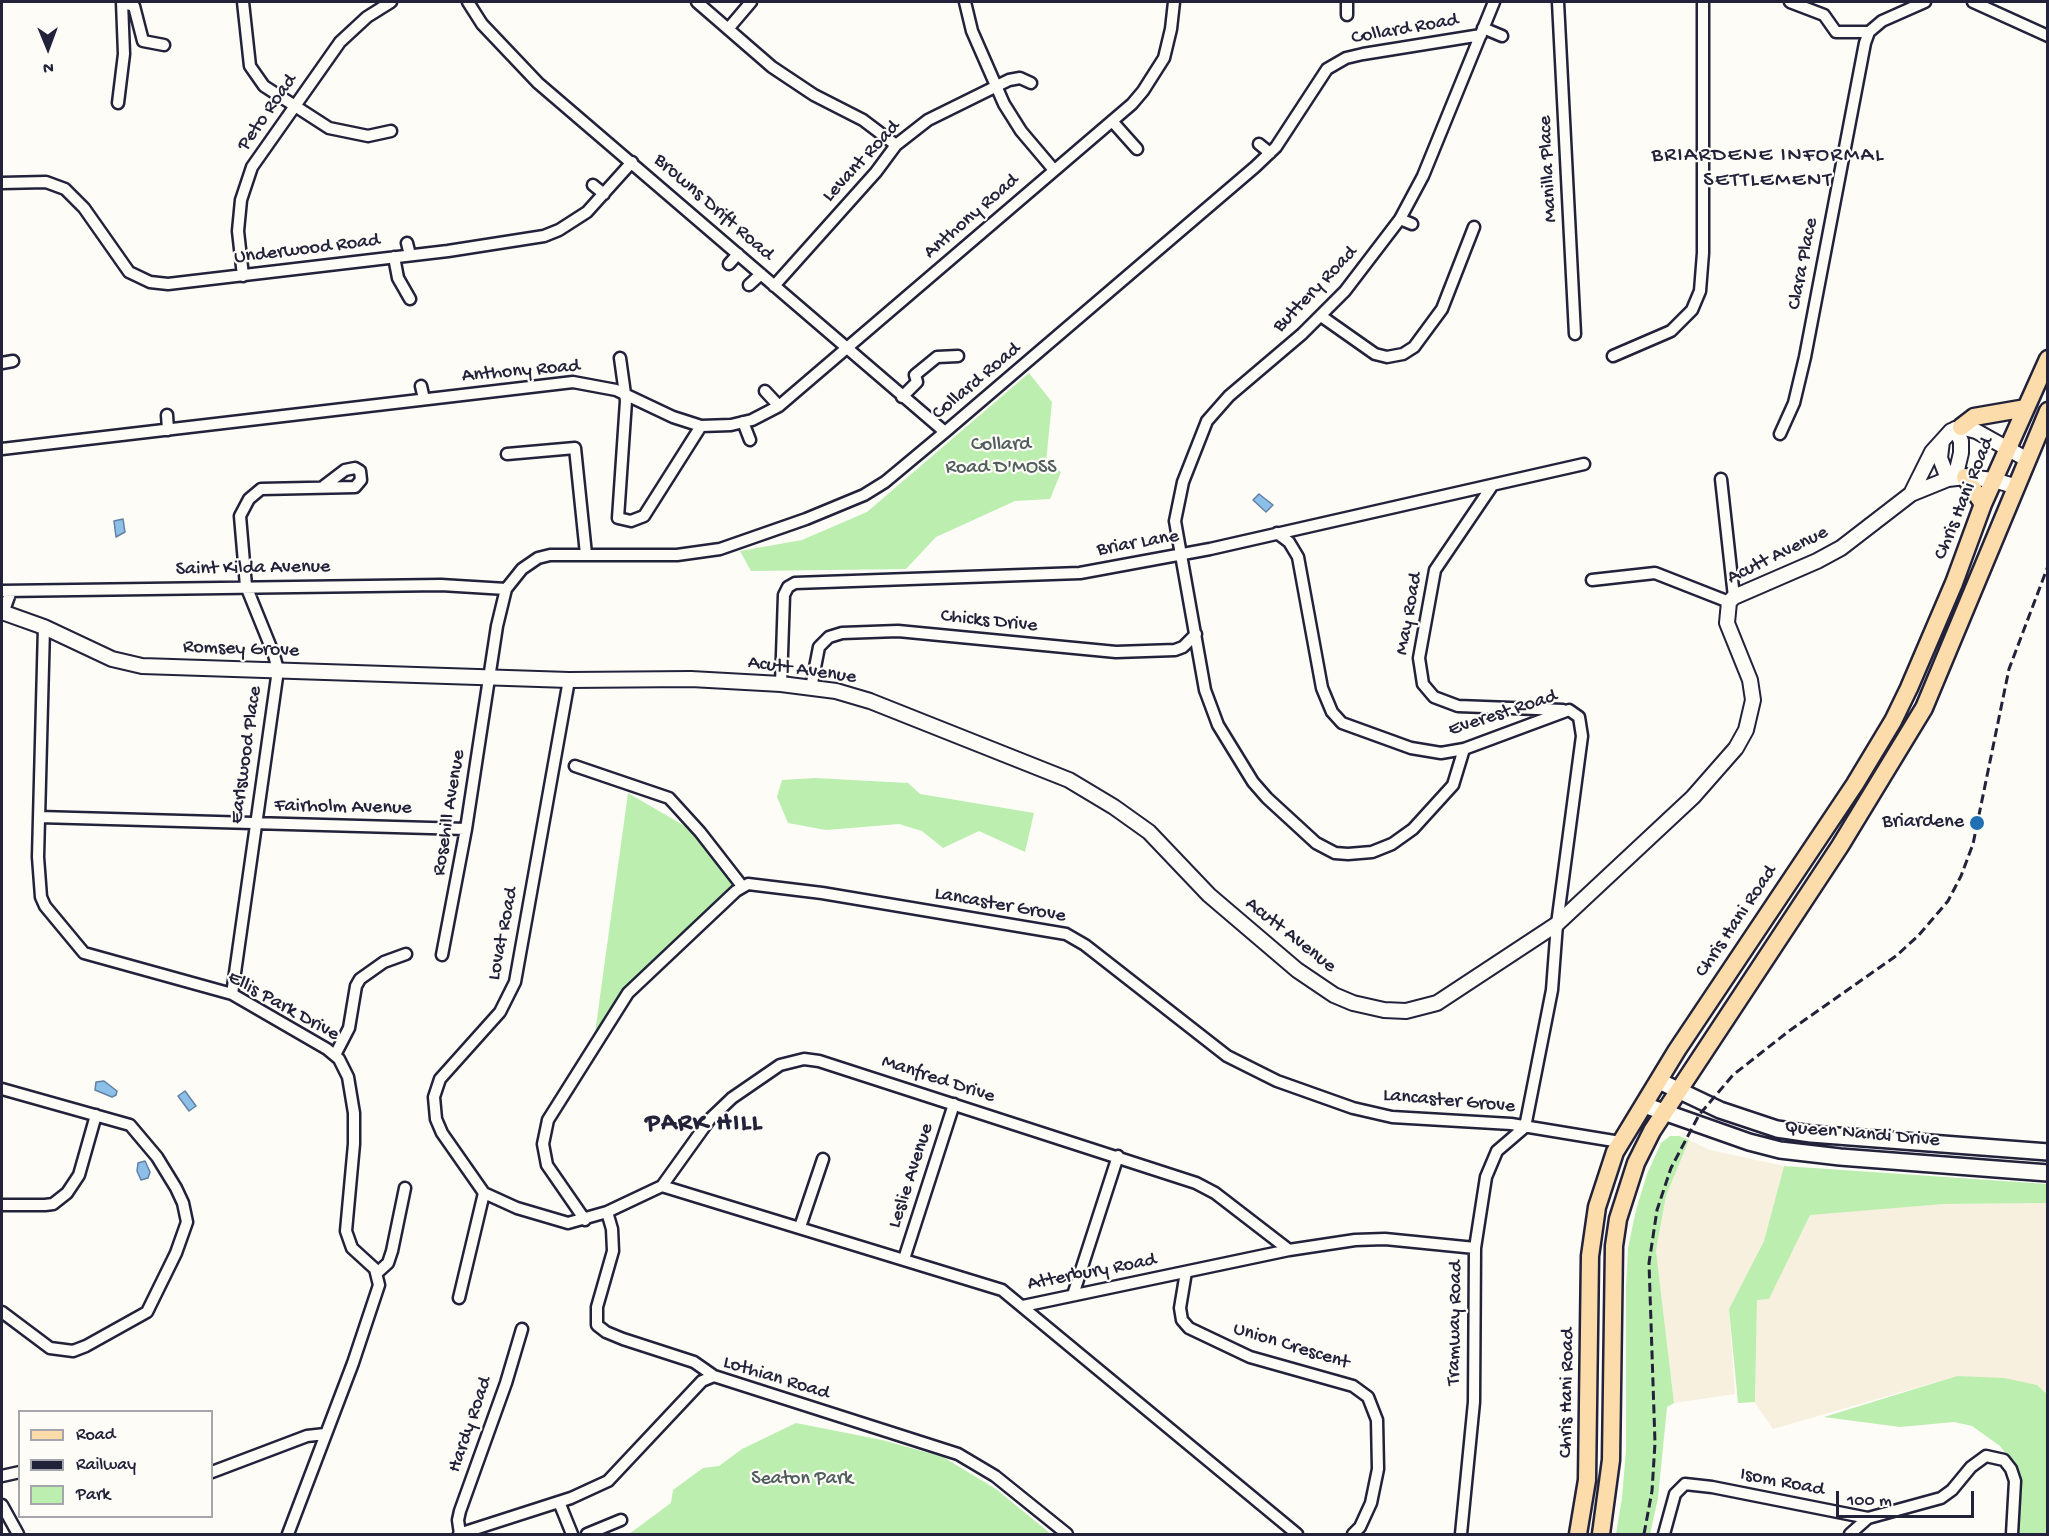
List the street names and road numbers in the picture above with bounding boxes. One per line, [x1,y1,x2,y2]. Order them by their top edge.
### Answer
street label: Collard Road [1350,9,1460,51]
street label: Peto Road [233,70,303,156]
street label: Manilla Place [1534,115,1564,223]
street label: Levant Road [818,116,906,208]
street label: Browns Drift Road [648,149,778,267]
street label: Anthony Road [919,169,1025,265]
street label: Clara Place [1783,216,1825,312]
street label: Underwood Road [233,229,381,271]
street label: Buttery Road [1269,242,1363,338]
street label: Collard Road [928,338,1026,426]
street label: Anthony Road [461,355,581,389]
street label: Chris Hani Road [1930,434,2000,564]
street label: Acutt Avenue [1724,521,1832,591]
street label: Briar Lane [1095,525,1181,563]
street label: Saint Kilda Avenue [176,556,330,582]
street label: May Road [1391,571,1429,657]
street label: Chicks Drive [939,605,1039,639]
street label: Romsey Grove [182,636,300,664]
street label: Acutt Avenue [746,652,858,690]
street label: Earlswood Place [225,685,269,825]
street label: Everest Road [1446,685,1560,743]
street label: Rosehill Avenue [428,748,472,878]
street label: Fairholm Avenue [274,795,412,821]
street label: Chris Hani Road [1691,861,1783,983]
street label: Lancaster Grove [933,883,1067,929]
street label: Lovat Road [483,885,525,983]
street label: Acutt Avenue [1240,893,1340,979]
street label: Ellis Park Drive [223,966,343,1048]
street label: Manfred Drive [878,1050,998,1110]
street label: Lancaster Grove [1382,1084,1516,1120]
street label: Queen Nandi Drive [1783,1116,1941,1154]
street label: Leslie Avenue [884,1120,940,1232]
street label: Atterbury Road [1026,1249,1158,1297]
street label: Tramway Road [1443,1260,1469,1386]
street label: Union Crescent [1230,1318,1352,1376]
street label: Chris Hani Road [1555,1328,1581,1458]
street label: Lothian Road [720,1351,832,1407]
street label: Hardy Road [443,1374,499,1476]
street label: Isom Road [1738,1463,1826,1503]

